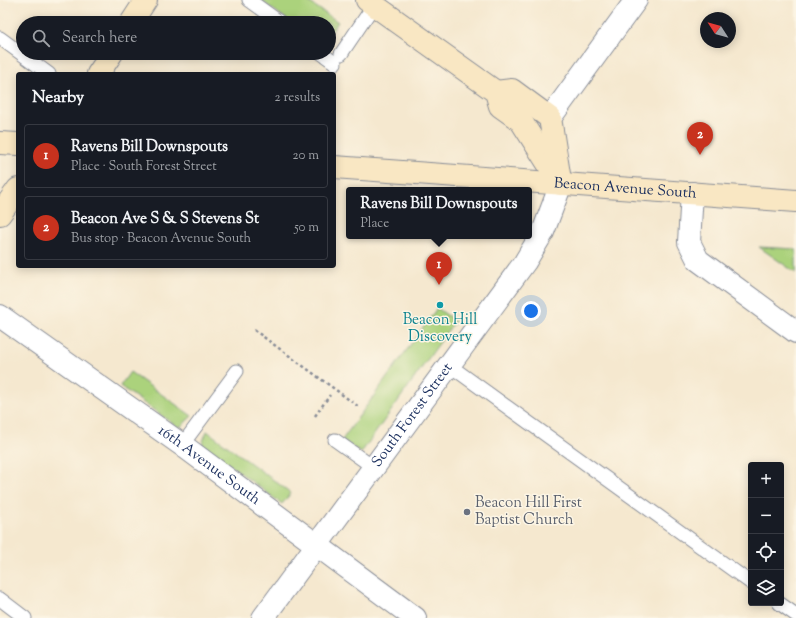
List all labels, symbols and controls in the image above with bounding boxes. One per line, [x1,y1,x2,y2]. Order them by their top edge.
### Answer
north arrow [700,12,736,48]
search box [16,16,336,60]
icon: search [30,27,52,49]
text: Search here [62,28,137,49]
text: Nearby [32,86,84,110]
text: 2 results [275,89,320,107]
pin: 2 [687,122,713,155]
text: Ravens Bill Downspouts [71,137,228,158]
text: 1 [44,147,48,165]
text: 20 m [293,147,319,165]
text: Place · South Forest Street [71,158,217,176]
street label: Beacon Avenue South [553,173,698,204]
popup [346,187,532,239]
text: Ravens Bill Downspouts [361,194,517,215]
text: Beacon Ave S & S Stevens St [71,209,259,230]
text: Place [361,215,389,233]
text: 2 [43,219,49,237]
text: 50 m [294,219,319,237]
text: Bus stop · Beacon Avenue South [71,230,251,248]
pin: 1 [426,252,452,285]
marker: Beacon Hill Discovery [435,300,445,310]
your location [521,301,541,321]
place label: Beacon Hill Discovery [403,310,477,348]
street label: South Forest Street [367,358,458,472]
street label: 16th Avenue South [154,421,265,510]
map controls [748,462,784,606]
button: + [748,462,784,498]
place label: Beacon Hill First Baptist Church [475,493,582,531]
button: − [748,498,784,534]
marker: Beacon Hill First Baptist Church [462,507,472,517]
button: locate [748,534,784,570]
button: layers [748,570,784,606]

